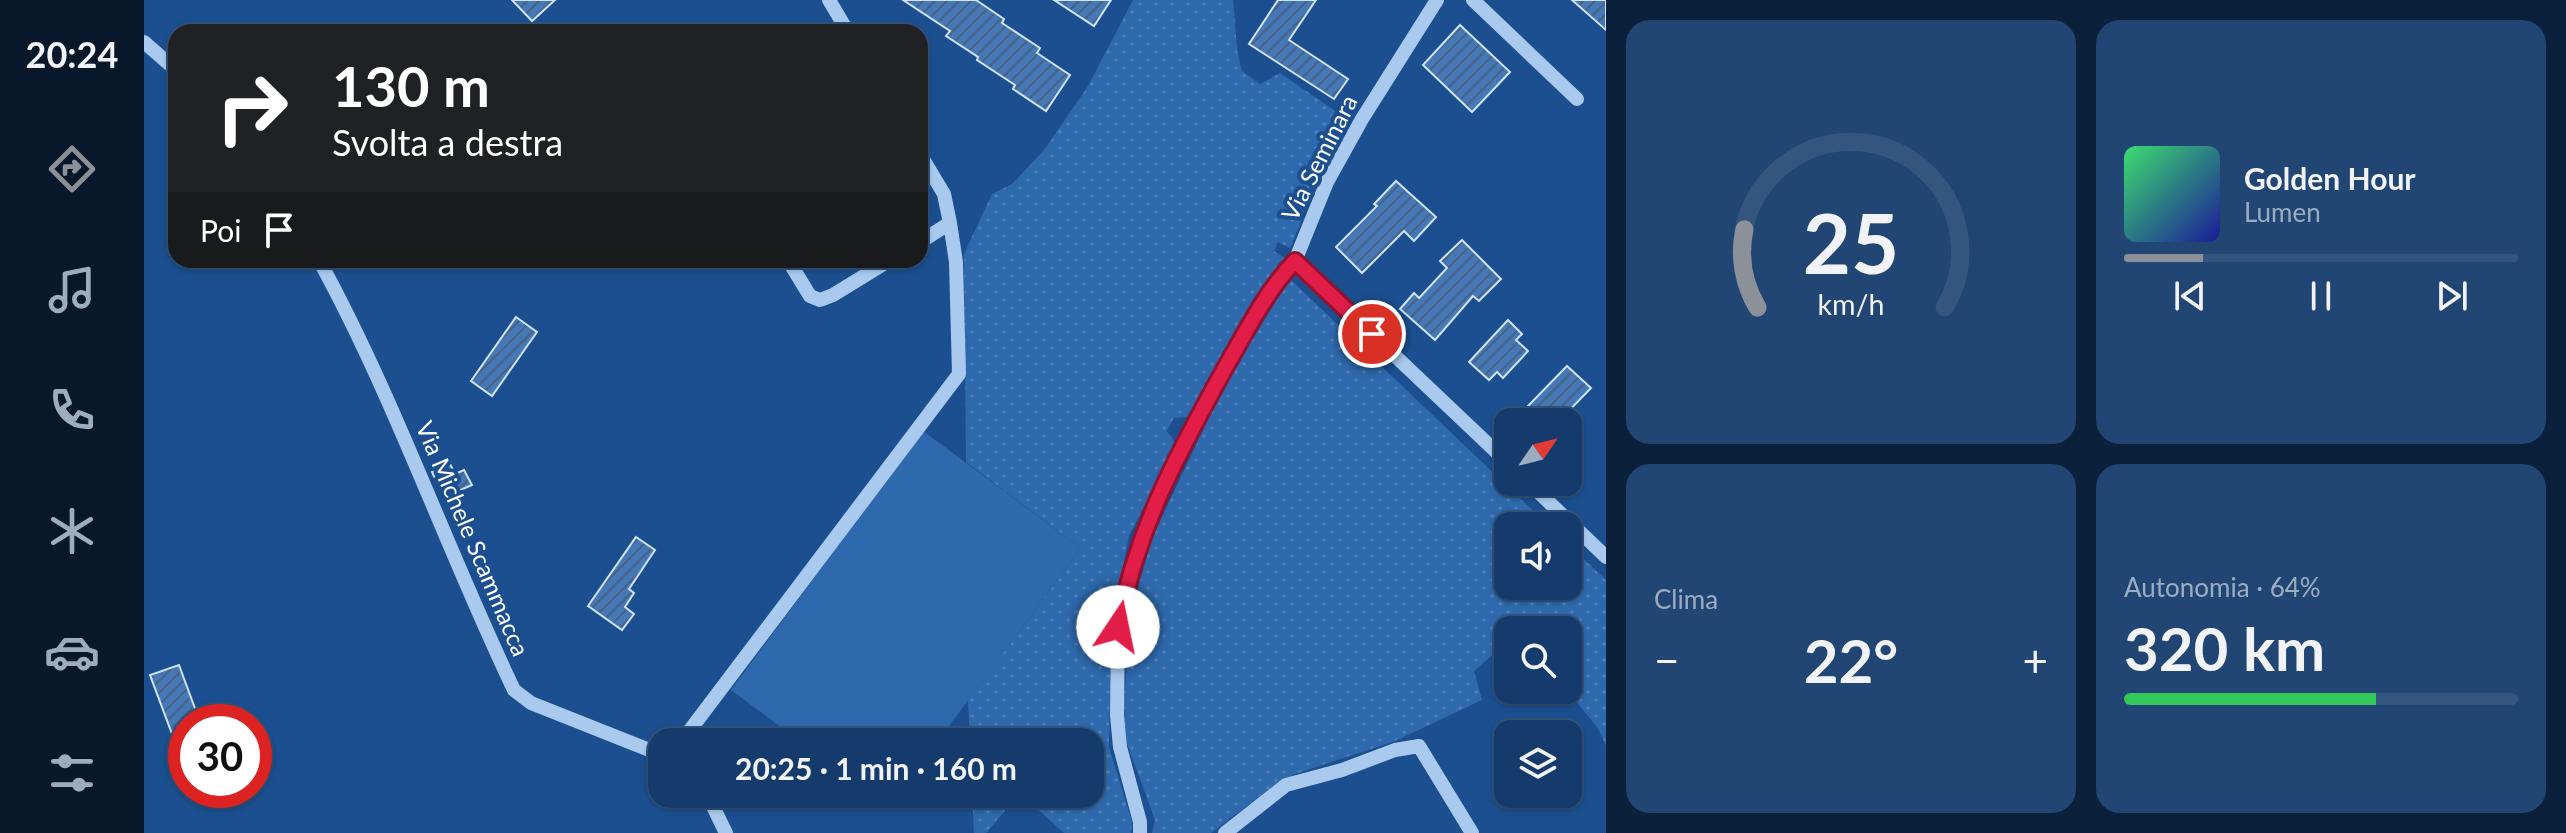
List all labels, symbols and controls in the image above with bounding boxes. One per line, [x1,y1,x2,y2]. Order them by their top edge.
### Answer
text: 20:24 [26,32,118,76]
text: 130 m [332,52,490,119]
icon: right [200,56,304,160]
street label: Via Seminara [1275,90,1363,225]
text: Svolta a destra [332,120,563,164]
icon: directions [44,141,100,197]
text: Golden Hour [2244,160,2416,196]
text: 25 [1803,191,1899,291]
text: Lumen [2244,196,2321,228]
icon: arrive [257,208,301,252]
text: Poi [200,212,241,248]
icon: music [44,262,100,318]
icon: previous [2168,274,2212,318]
icon: pause [2299,274,2343,318]
icon: next [2430,274,2474,318]
text: km/h [1818,287,1884,321]
pin [1338,300,1406,368]
icon: arrive [1350,312,1394,356]
icon: phone [44,382,100,438]
north arrow [1494,408,1582,496]
map controls [1494,408,1582,808]
street label: Via Michele Scammacca [411,417,536,660]
icon: climate [44,503,100,559]
button: sound [1494,512,1582,600]
text: Autonomia · 64% [2124,571,2321,603]
text: Clima [1654,583,1718,615]
position arrow [1076,585,1160,669]
text: 320 km [2124,612,2325,684]
button: search [1494,616,1582,704]
icon: car [44,624,100,680]
text: 22° [1804,624,1898,696]
text: − [1654,634,1680,686]
text: + [2022,634,2048,686]
speed limit sign: 30 [168,704,272,808]
button: layers [1494,720,1582,808]
icon: filters [44,745,100,801]
text: 20:25 · 1 min · 160 m [735,750,1017,786]

